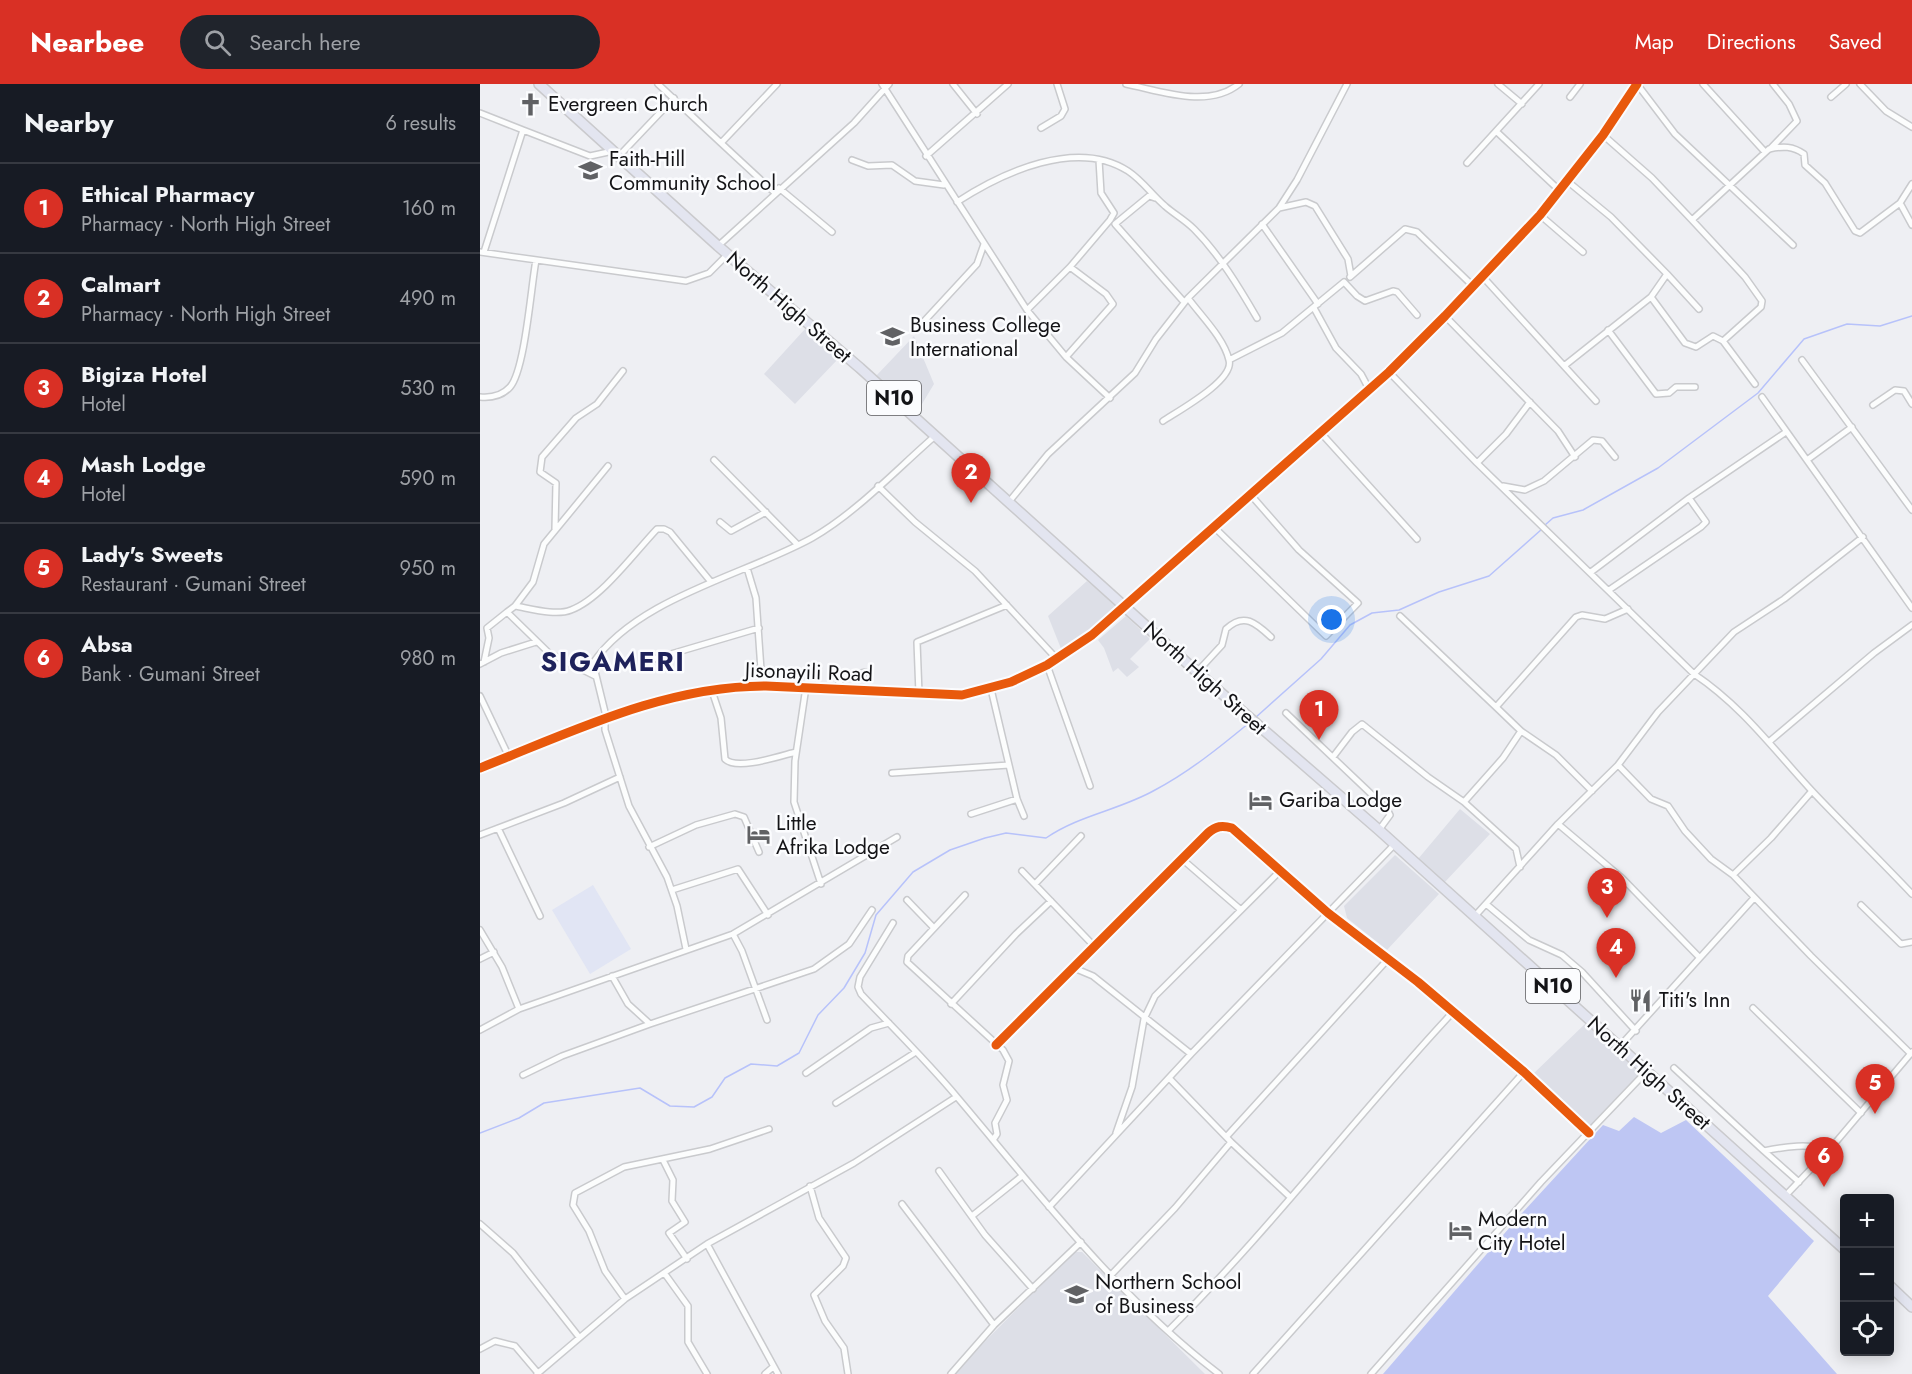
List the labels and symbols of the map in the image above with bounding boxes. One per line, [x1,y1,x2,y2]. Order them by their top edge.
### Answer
place label: Evergreen Church [548,89,708,119]
church icon: Evergreen Church [517,91,543,117]
place label: Faith-Hill Community School [609,144,776,198]
school or university icon: Faith-Hill Community School [578,158,604,184]
street label: North High Street [720,244,858,370]
place label: Business College International [910,310,1061,364]
school or university icon: Business College International [879,324,905,350]
road number: N10 [867,381,921,415]
pin: 2 [952,454,990,503]
your location [1317,605,1346,634]
street label: North High Street [1137,614,1273,742]
district label: SIGAMERI [541,642,685,681]
street label: Jisonayili Road [741,655,874,689]
pin: 1 [1300,690,1338,740]
place label: Gariba Lodge [1279,785,1402,815]
hotel icon: Gariba Lodge [1248,787,1274,813]
place label: Little Afrika Lodge [776,808,890,862]
hotel icon: Little Afrika Lodge [745,822,771,848]
pin: 3 [1588,868,1626,918]
pin: 4 [1596,928,1636,978]
road number: N10 [1526,969,1580,1003]
place label: Titi's Inn [1659,985,1731,1015]
restaurant icon: Titi's Inn [1628,987,1654,1013]
street label: North High Street [1581,1009,1717,1137]
pin: 5 [1856,1064,1894,1114]
pin: 6 [1804,1138,1844,1187]
place label: Modern City Hotel [1478,1204,1566,1258]
hotel icon: Modern City Hotel [1447,1218,1473,1244]
place label: Northern School of Business [1095,1267,1242,1321]
school or university icon: Northern School of Business [1064,1281,1090,1307]

